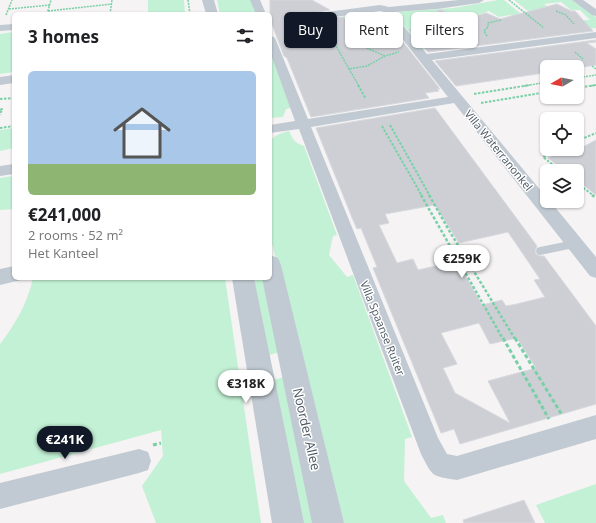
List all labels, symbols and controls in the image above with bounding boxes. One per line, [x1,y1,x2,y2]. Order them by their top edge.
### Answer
chip: Buy [284,12,337,48]
chip: Rent [345,12,403,48]
chip: Filters [411,12,478,48]
text: 3 homes [28,25,99,48]
icon: filters [234,25,256,47]
north arrow [540,60,584,104]
map controls [540,60,584,208]
icon: home [106,97,178,169]
street label: Villa Waterranonkel [462,106,536,194]
button: locate [540,112,584,156]
button: layers [540,164,584,208]
text: €241,000 [28,203,101,226]
text: 2 rooms · 52 m² [28,226,123,244]
text: Het Kanteel [28,244,99,262]
pin: €259K [434,245,490,279]
text: €259K [443,249,481,267]
street label: Villa Spaanse Ruiter [357,278,409,378]
pin: €318K [218,370,274,404]
text: €318K [227,374,265,392]
street label: Noorder Allee [289,386,325,472]
pin: €241K [37,426,93,460]
text: €241K [46,430,84,448]

